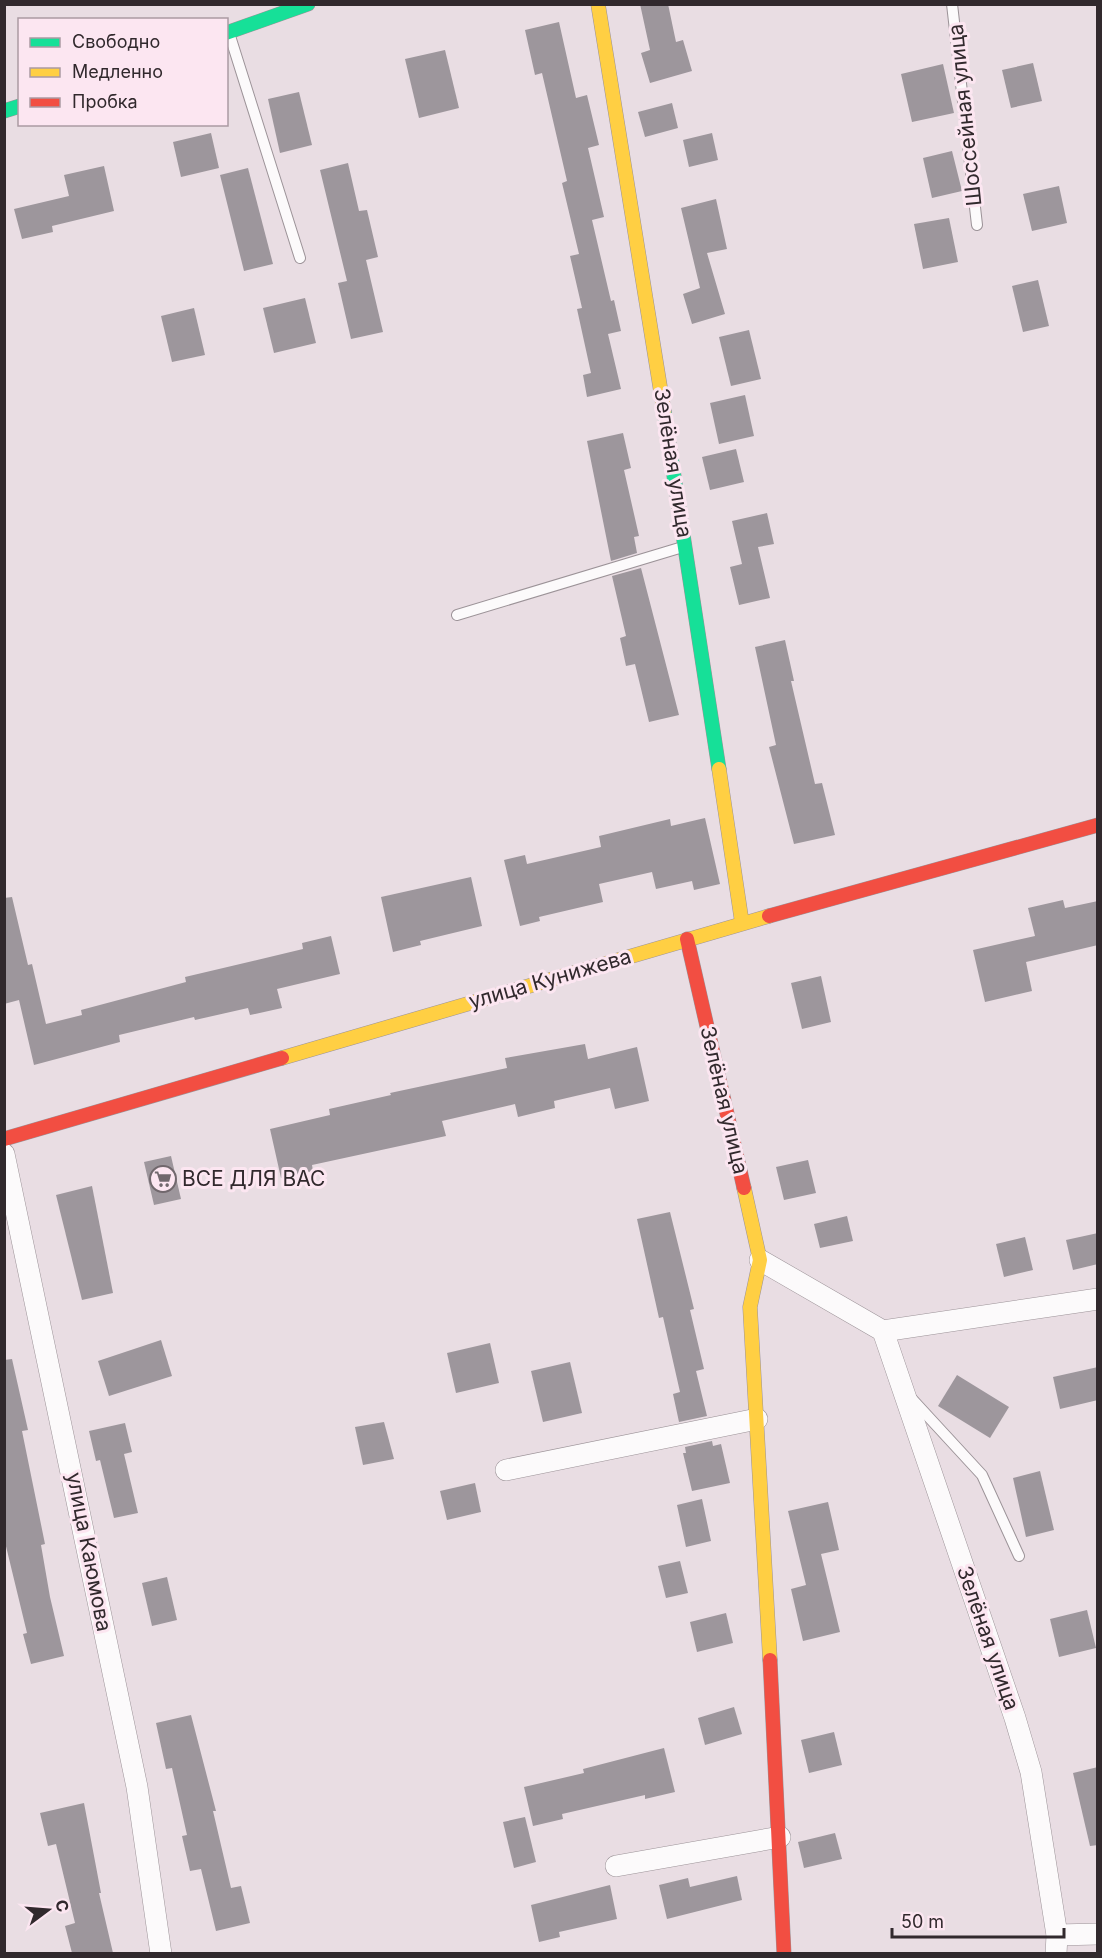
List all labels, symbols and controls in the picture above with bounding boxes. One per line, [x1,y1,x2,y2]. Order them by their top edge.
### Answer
legend [18,18,228,126]
street label: Шоссейная улица [943,23,986,207]
text: Свободно [72,31,160,52]
text: Медленно [72,61,163,82]
text: Пробка [72,91,138,112]
street label: Зелёная улица [649,386,698,539]
street label: улица Кунижева [466,943,634,1014]
street label: Зелёная улица [695,1024,754,1176]
supermarket icon: ВСЕ ДЛЯ ВАС [148,1164,178,1194]
place label: ВСЕ ДЛЯ ВАС [182,1166,325,1191]
street label: улица Каюмова [62,1470,117,1634]
street label: Зелёная улица [952,1562,1025,1713]
north arrow [18,1880,78,1940]
text: С [51,1897,74,1914]
scale bar [892,1901,1064,1939]
text: 50 m [901,1911,944,1932]

